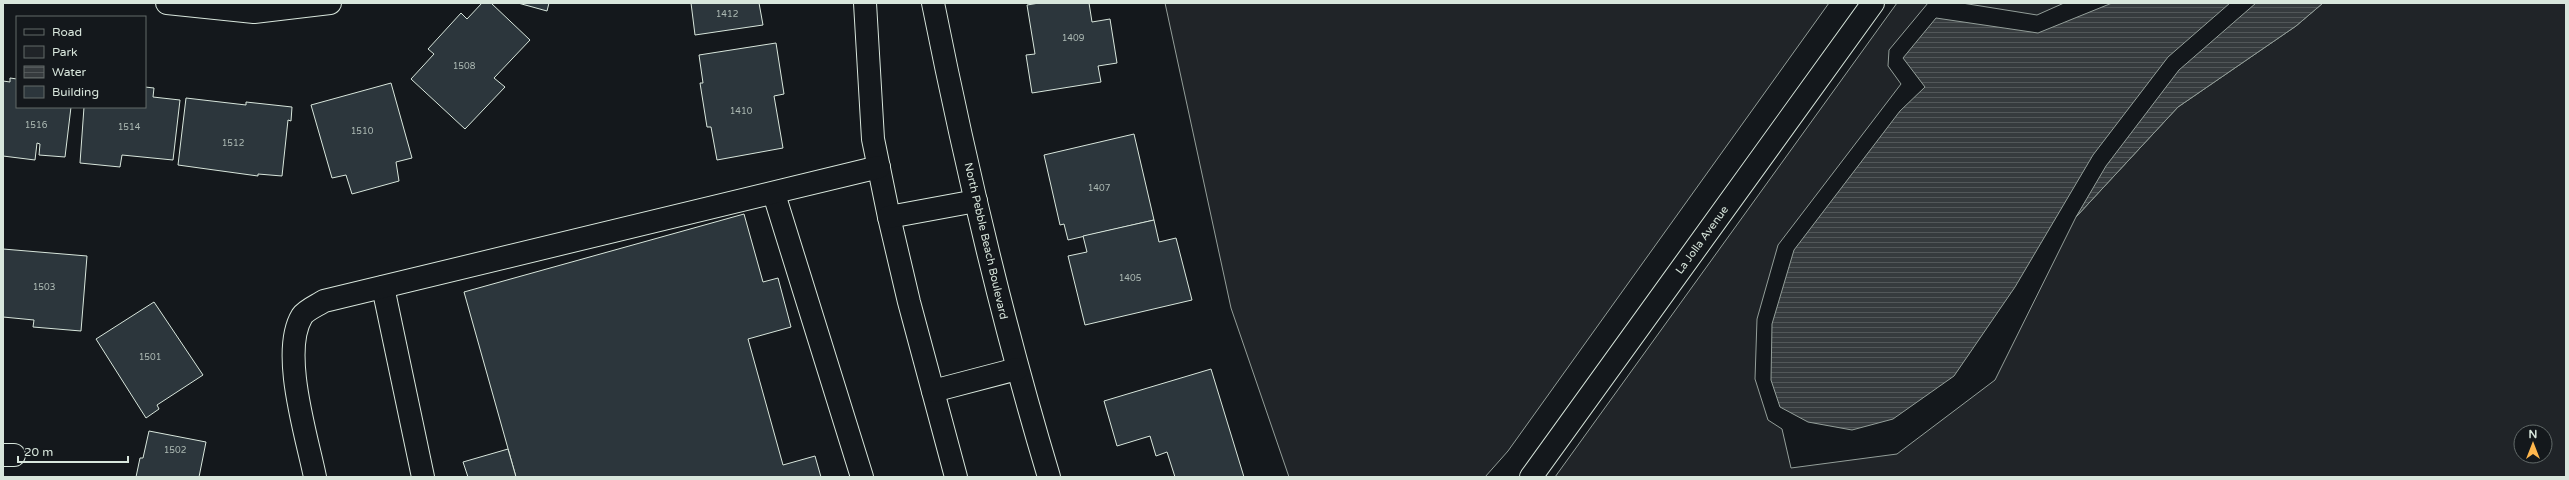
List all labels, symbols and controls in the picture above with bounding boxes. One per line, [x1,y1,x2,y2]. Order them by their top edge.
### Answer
house number: 1412 [716,9,738,20]
legend [16,16,146,108]
text: Road [52,25,82,39]
house number: 1409 [1062,33,1085,44]
text: Park [52,45,78,59]
house number: 1508 [453,61,476,72]
text: Water [52,65,87,79]
text: Building [52,85,99,99]
house number: 1410 [730,106,753,117]
house number: 1516 [25,120,48,131]
house number: 1514 [118,122,141,133]
house number: 1510 [351,126,374,137]
house number: 1512 [222,138,244,149]
street label: North Pebble Beach Boulevard [962,161,1010,321]
house number: 1407 [1088,183,1111,194]
street label: La Jolla Avenue [1673,203,1731,277]
house number: 1405 [1119,273,1142,284]
house number: 1503 [33,282,55,293]
house number: 1501 [139,352,161,363]
north arrow [2513,424,2553,464]
text: N [2529,428,2537,441]
scale bar [18,438,128,464]
text: 20 m [24,445,53,459]
house number: 1502 [164,445,186,456]

